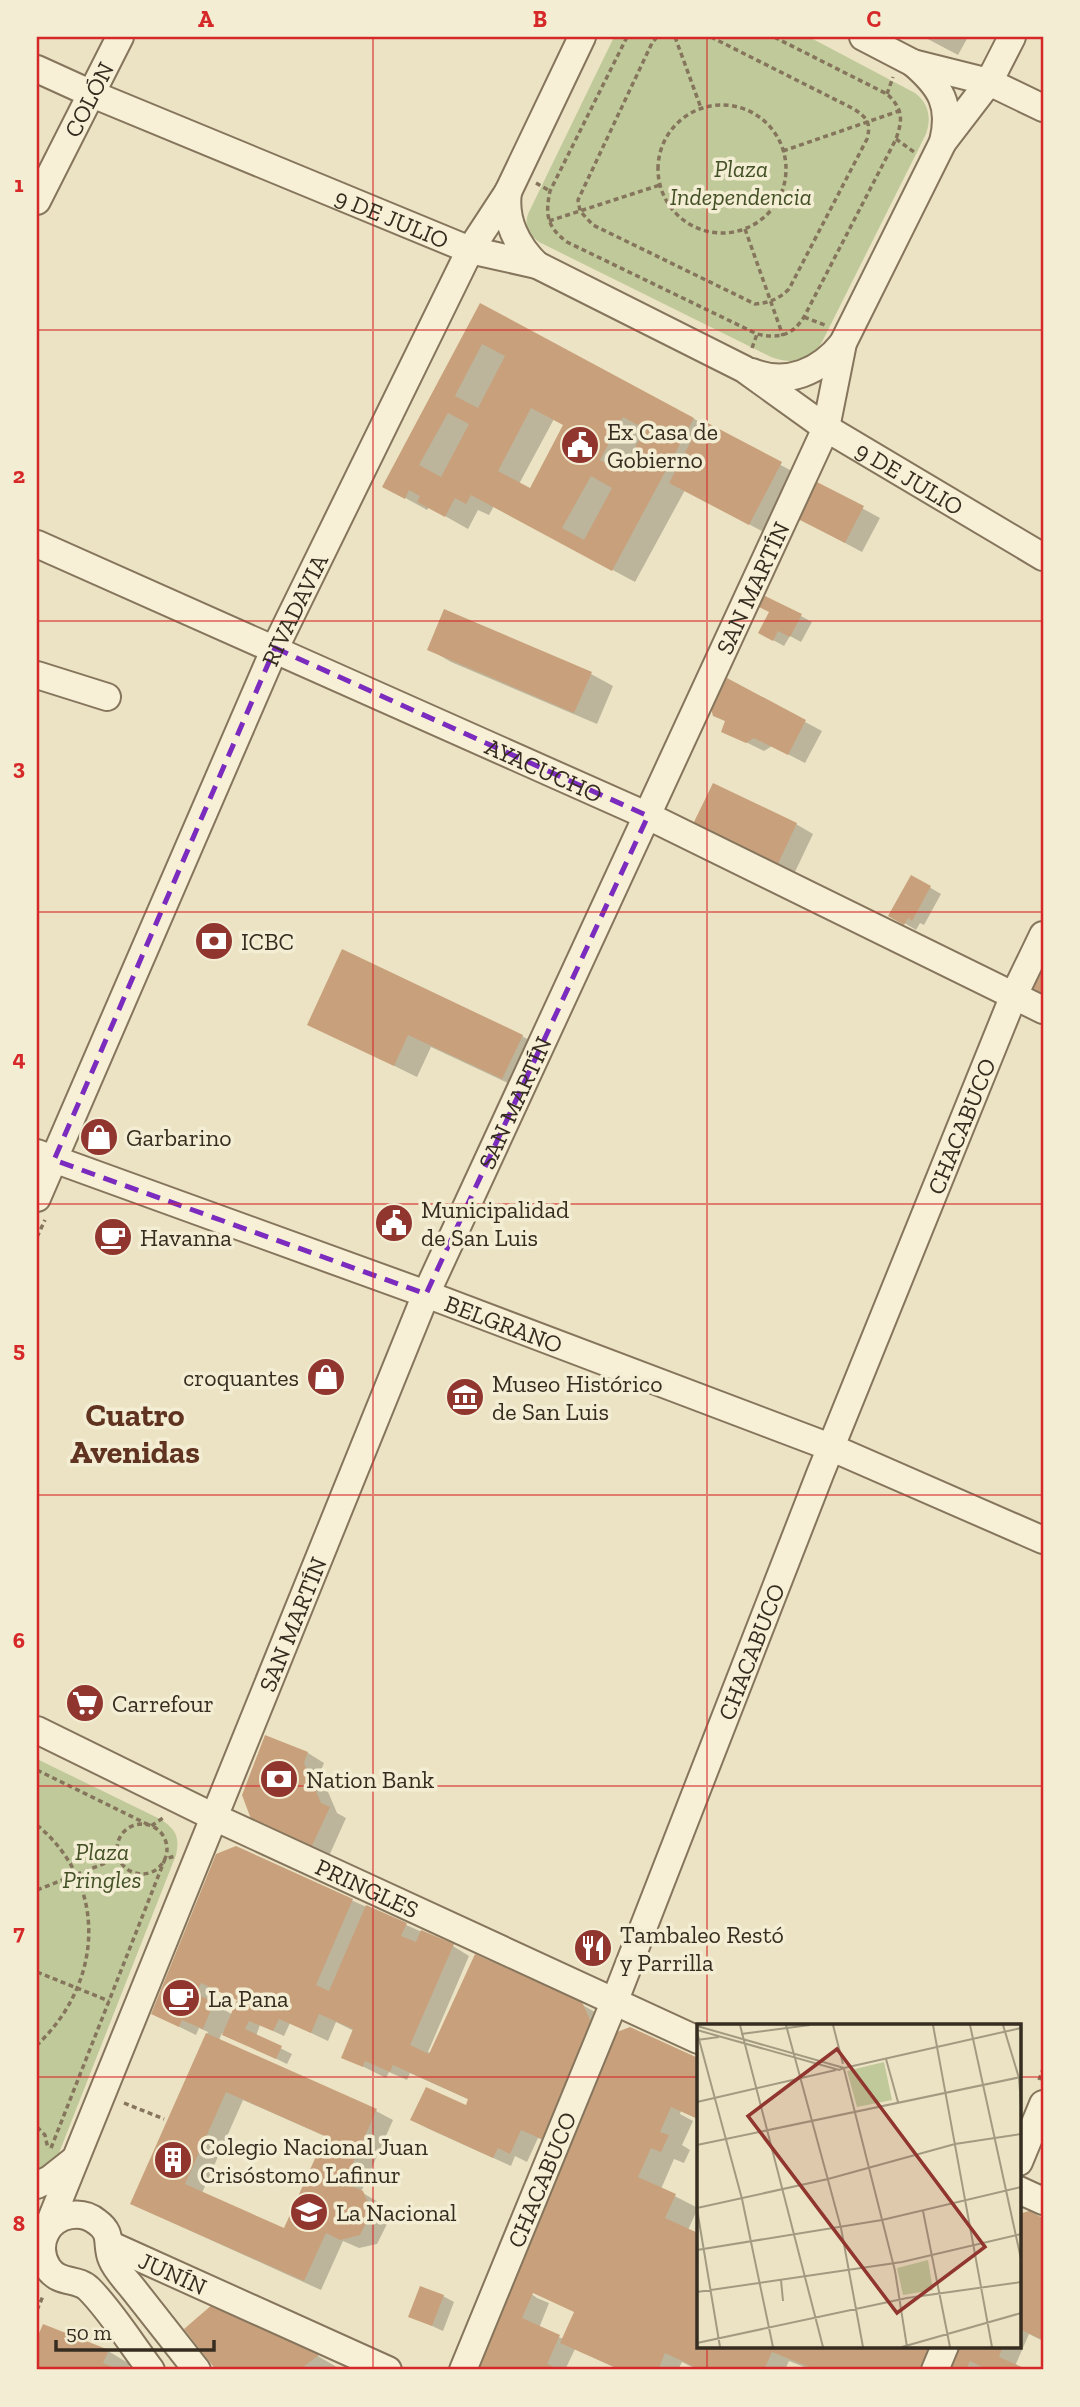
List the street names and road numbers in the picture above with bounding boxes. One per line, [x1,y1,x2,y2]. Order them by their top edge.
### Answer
street label: COLÓN [57,57,120,142]
street label: 9 DE JULIO [331,181,453,254]
street label: 9 DE JULIO [851,435,969,521]
street label: SAN MARTÍN [709,517,795,659]
street label: RIVADAVIA [255,549,334,670]
street label: AYACUCHO [481,731,607,808]
street label: SAN MARTÍN [471,1032,558,1173]
street label: CHACABUCO [920,1054,1001,1198]
street label: BELGRANO [441,1288,567,1359]
street label: SAN MARTÍN [252,1552,333,1696]
street label: CHACABUCO [711,1579,790,1724]
street label: PRINGLES [311,1851,423,1924]
street label: CHACABUCO [500,2107,582,2252]
street label: JUNÍN [134,2245,211,2301]

